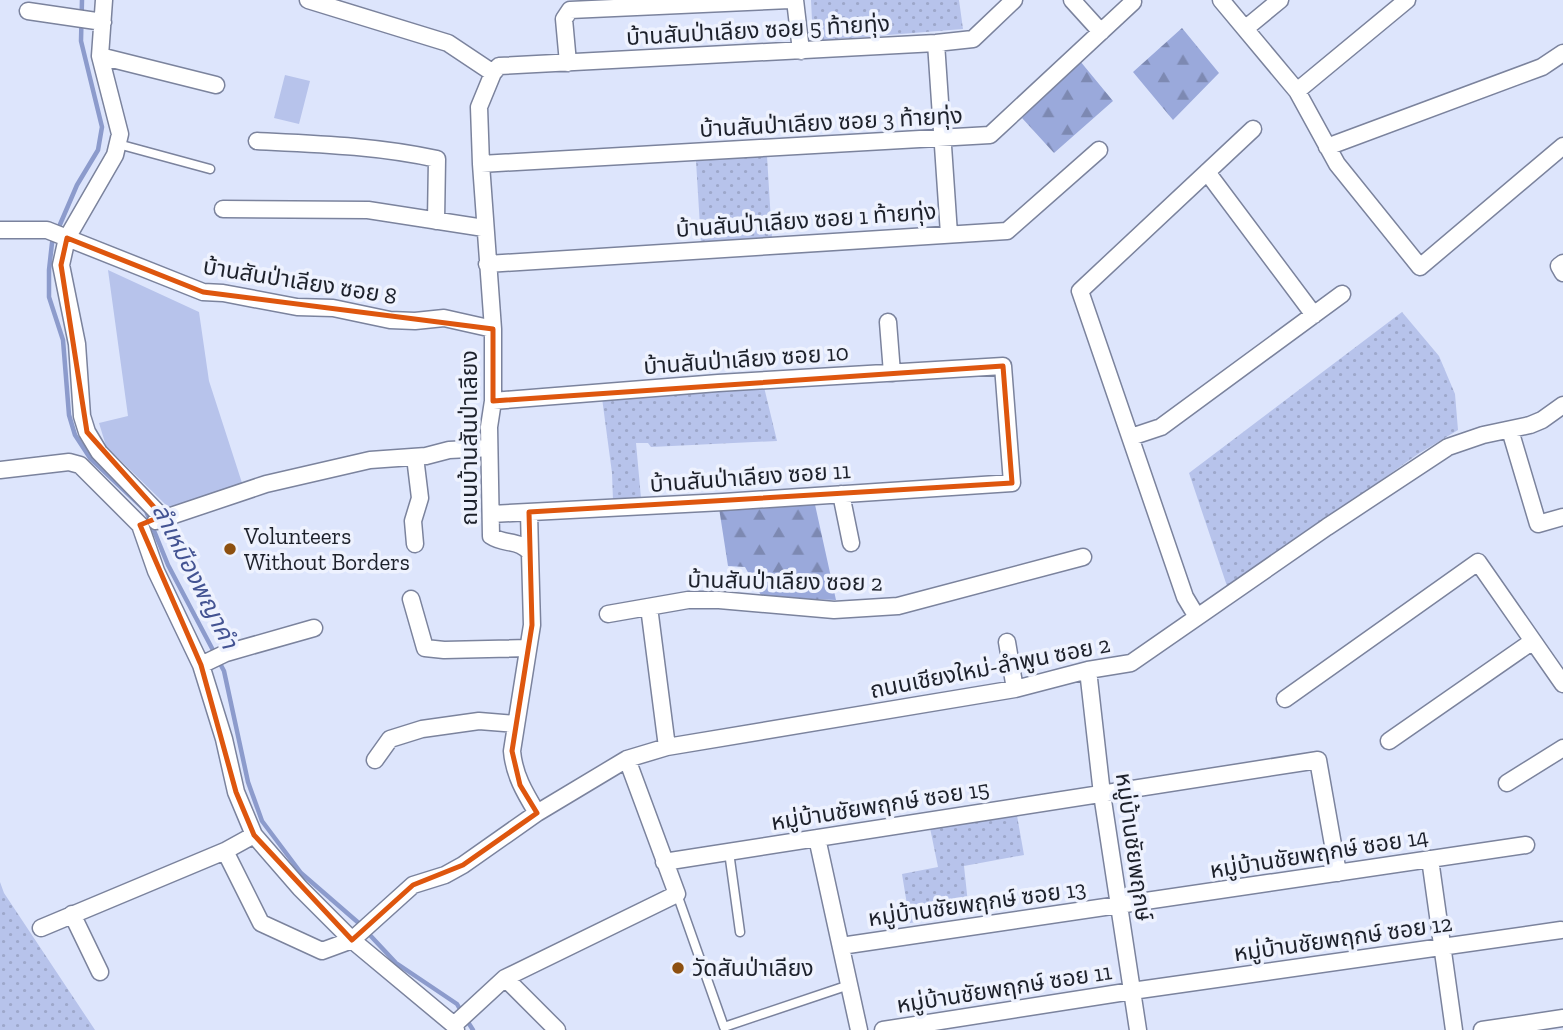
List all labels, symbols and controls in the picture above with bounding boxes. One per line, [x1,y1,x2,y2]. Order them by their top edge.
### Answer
street label: บ้านสันป่าเลียง ซอย 5 ท้ายทุ่ง [625,9,891,51]
street label: บ้านสันป่าเลียง ซอย 3 ท้ายทุ่ง [699,101,963,143]
street label: บ้านสันป่าเลียง ซอย 1 ท้ายทุ่ง [675,197,937,243]
street label: บ้านสันป่าเลียง ซอย 8 [201,252,399,310]
street label: บ้านสันป่าเลียง ซอย 10 [642,338,850,380]
street label: ถนนบ้านสันป่าเลียง [455,350,483,526]
street label: บ้านสันป่าเลียง ซอย 11 [649,456,852,498]
water label: ลำเหมืองพญาคำ [146,498,245,654]
place label: Volunteers Without Borders [243,522,410,576]
marker: Volunteers Without Borders [222,541,238,557]
street label: บ้านสันป่าเลียง ซอย 2 [687,565,883,597]
street label: ถนนเชียงใหม่-ลำพูน ซอย 2 [868,630,1113,705]
street label: หมู่บ้านชัยพฤกษ์ [1109,771,1158,923]
street label: หมู่บ้านชัยพฤกษ์ ซอย 15 [769,774,991,837]
street label: หมู่บ้านชัยพฤกษ์ ซอย 14 [1208,822,1430,885]
street label: หมู่บ้านชัยพฤกษ์ ซอย 13 [866,874,1088,933]
street label: หมู่บ้านชัยพฤกษ์ ซอย 12 [1232,909,1454,968]
place label: วัดสันป่าเลียง [692,954,814,982]
street label: หมู่บ้านชัยพฤกษ์ ซอย 11 [894,957,1114,1020]
marker: วัดสันป่าเลียง [670,960,686,976]

